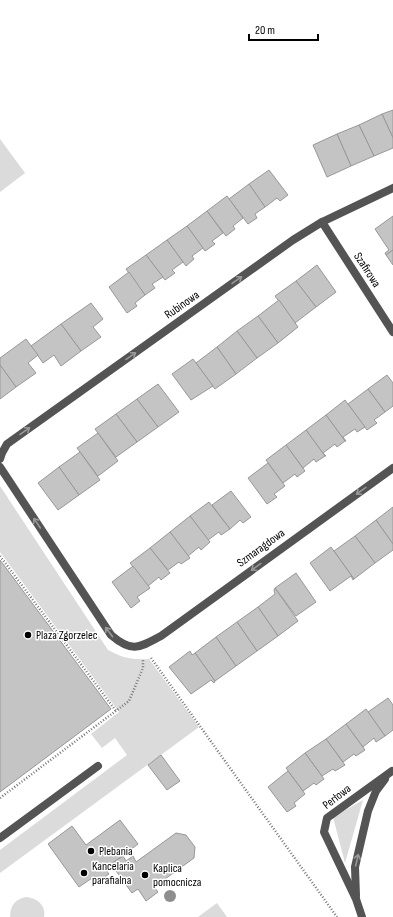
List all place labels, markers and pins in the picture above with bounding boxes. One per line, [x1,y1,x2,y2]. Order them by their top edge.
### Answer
place label: Plaza Zgorzelec [36,628,98,643]
marker: Plaza Zgorzelec [23,630,33,640]
place label: Plebania [99,844,133,859]
marker: Plebania [86,846,96,856]
place label: Kancelaria parafialna [92,859,134,888]
place label: Kaplica pomocnicza [153,861,202,890]
marker: Kancelaria parafialna [79,868,89,878]
marker: Kaplica pomocnicza [140,870,150,880]

